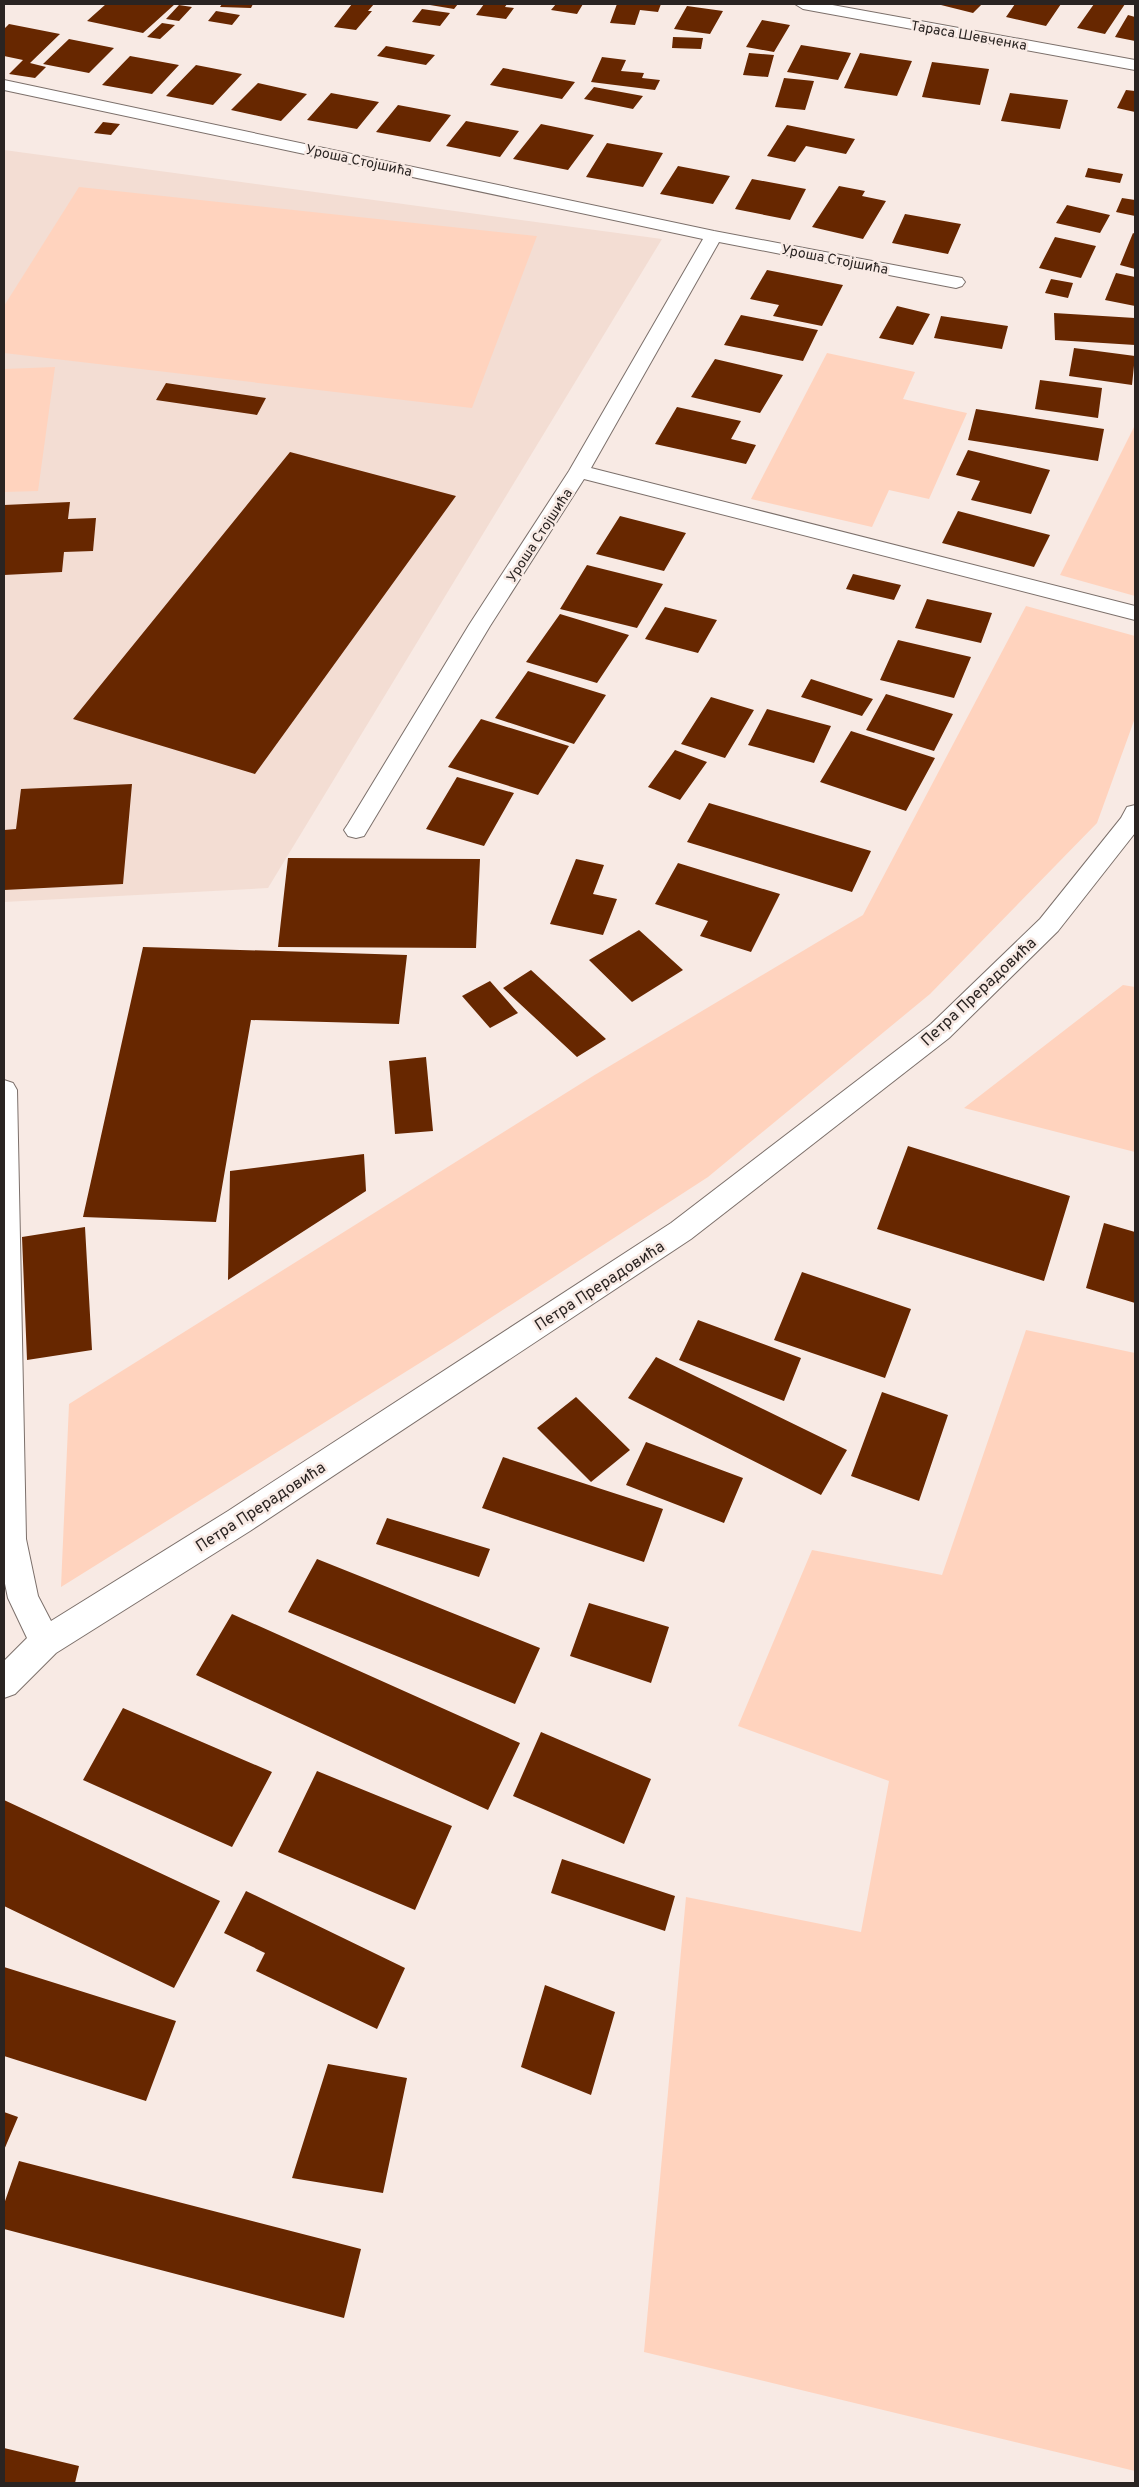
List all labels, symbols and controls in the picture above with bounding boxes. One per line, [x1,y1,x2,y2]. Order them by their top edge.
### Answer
street label: Тараса Шевченка [909,18,1028,55]
street label: Уроша Стојшића [304,142,414,181]
street label: Уроша Стојшића [780,242,890,279]
street label: Уроша Стојшића [504,486,577,586]
street label: Петра Прерадовића [917,934,1041,1051]
street label: Петра Прерадовића [531,1237,669,1336]
street label: Петра Прерадовића [192,1458,330,1557]

